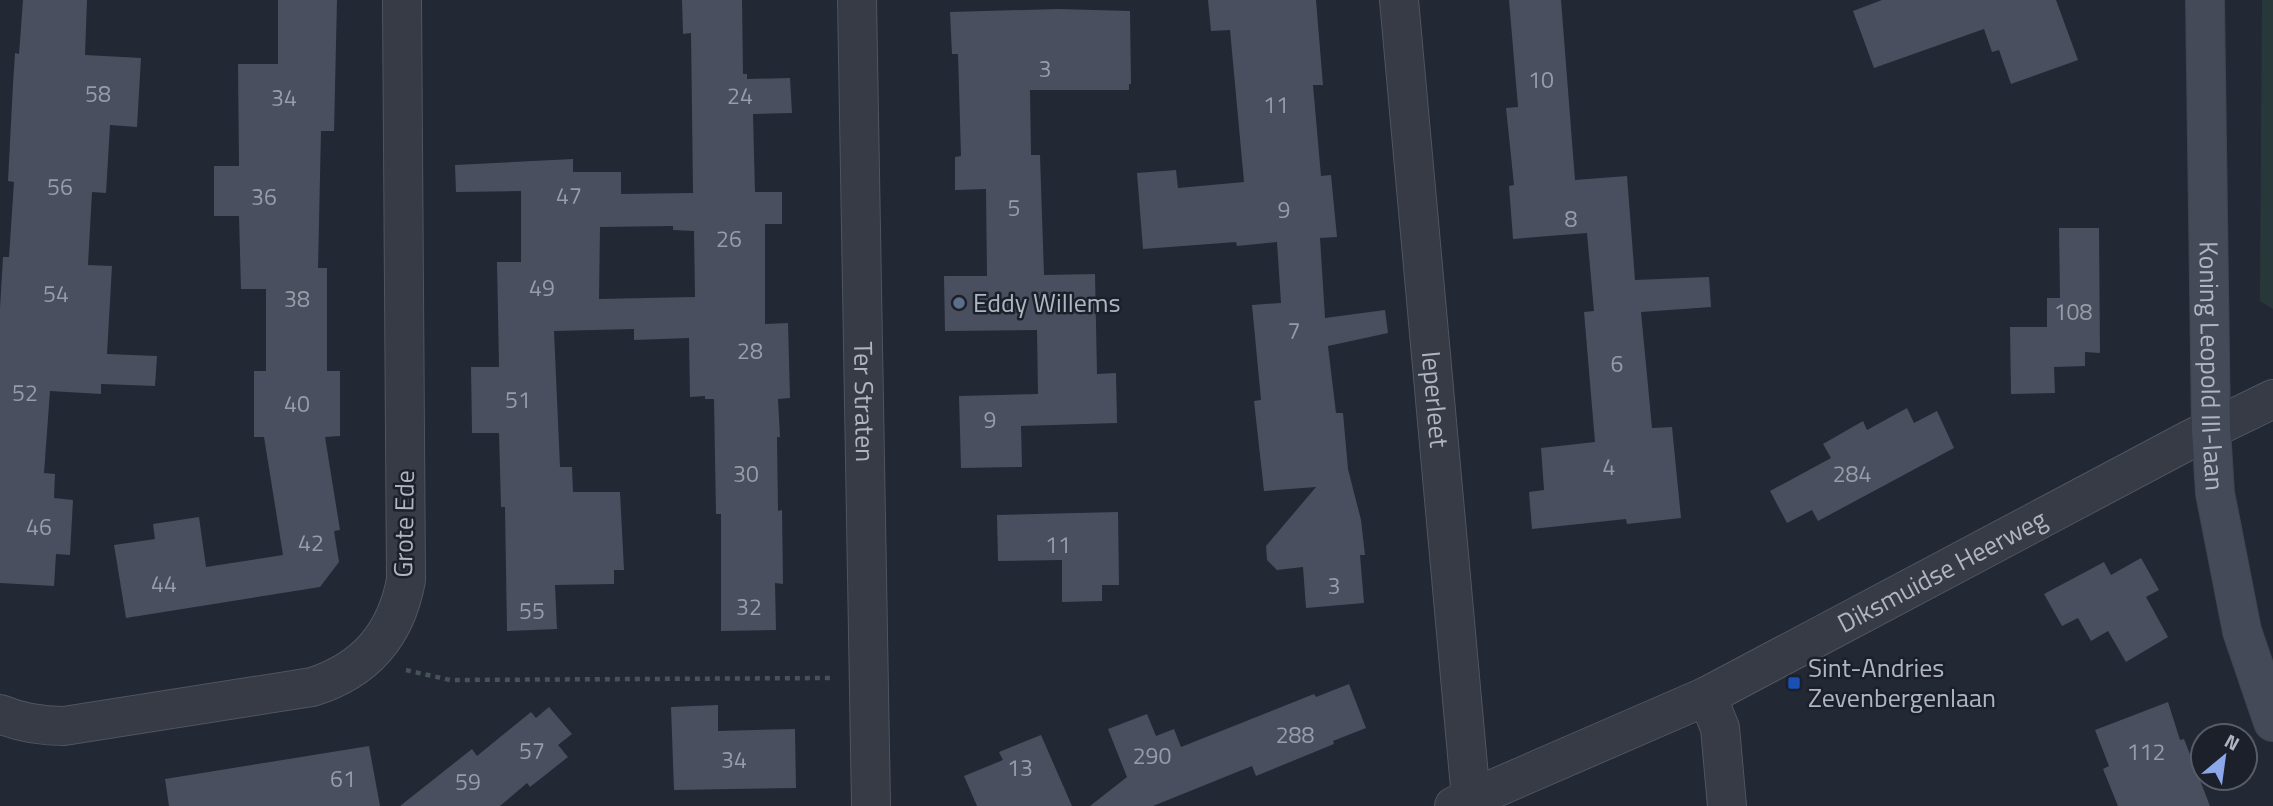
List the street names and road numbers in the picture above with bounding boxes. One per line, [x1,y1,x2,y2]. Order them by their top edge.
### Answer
street label: Koning Leopold III-laan [2189,241,2235,492]
street label: Ter Straten [844,341,885,462]
street label: Ieperleet [1412,349,1459,449]
street label: Grote Ede [383,470,424,578]
street label: Diksmuidse Heerweg [1830,499,2053,642]

